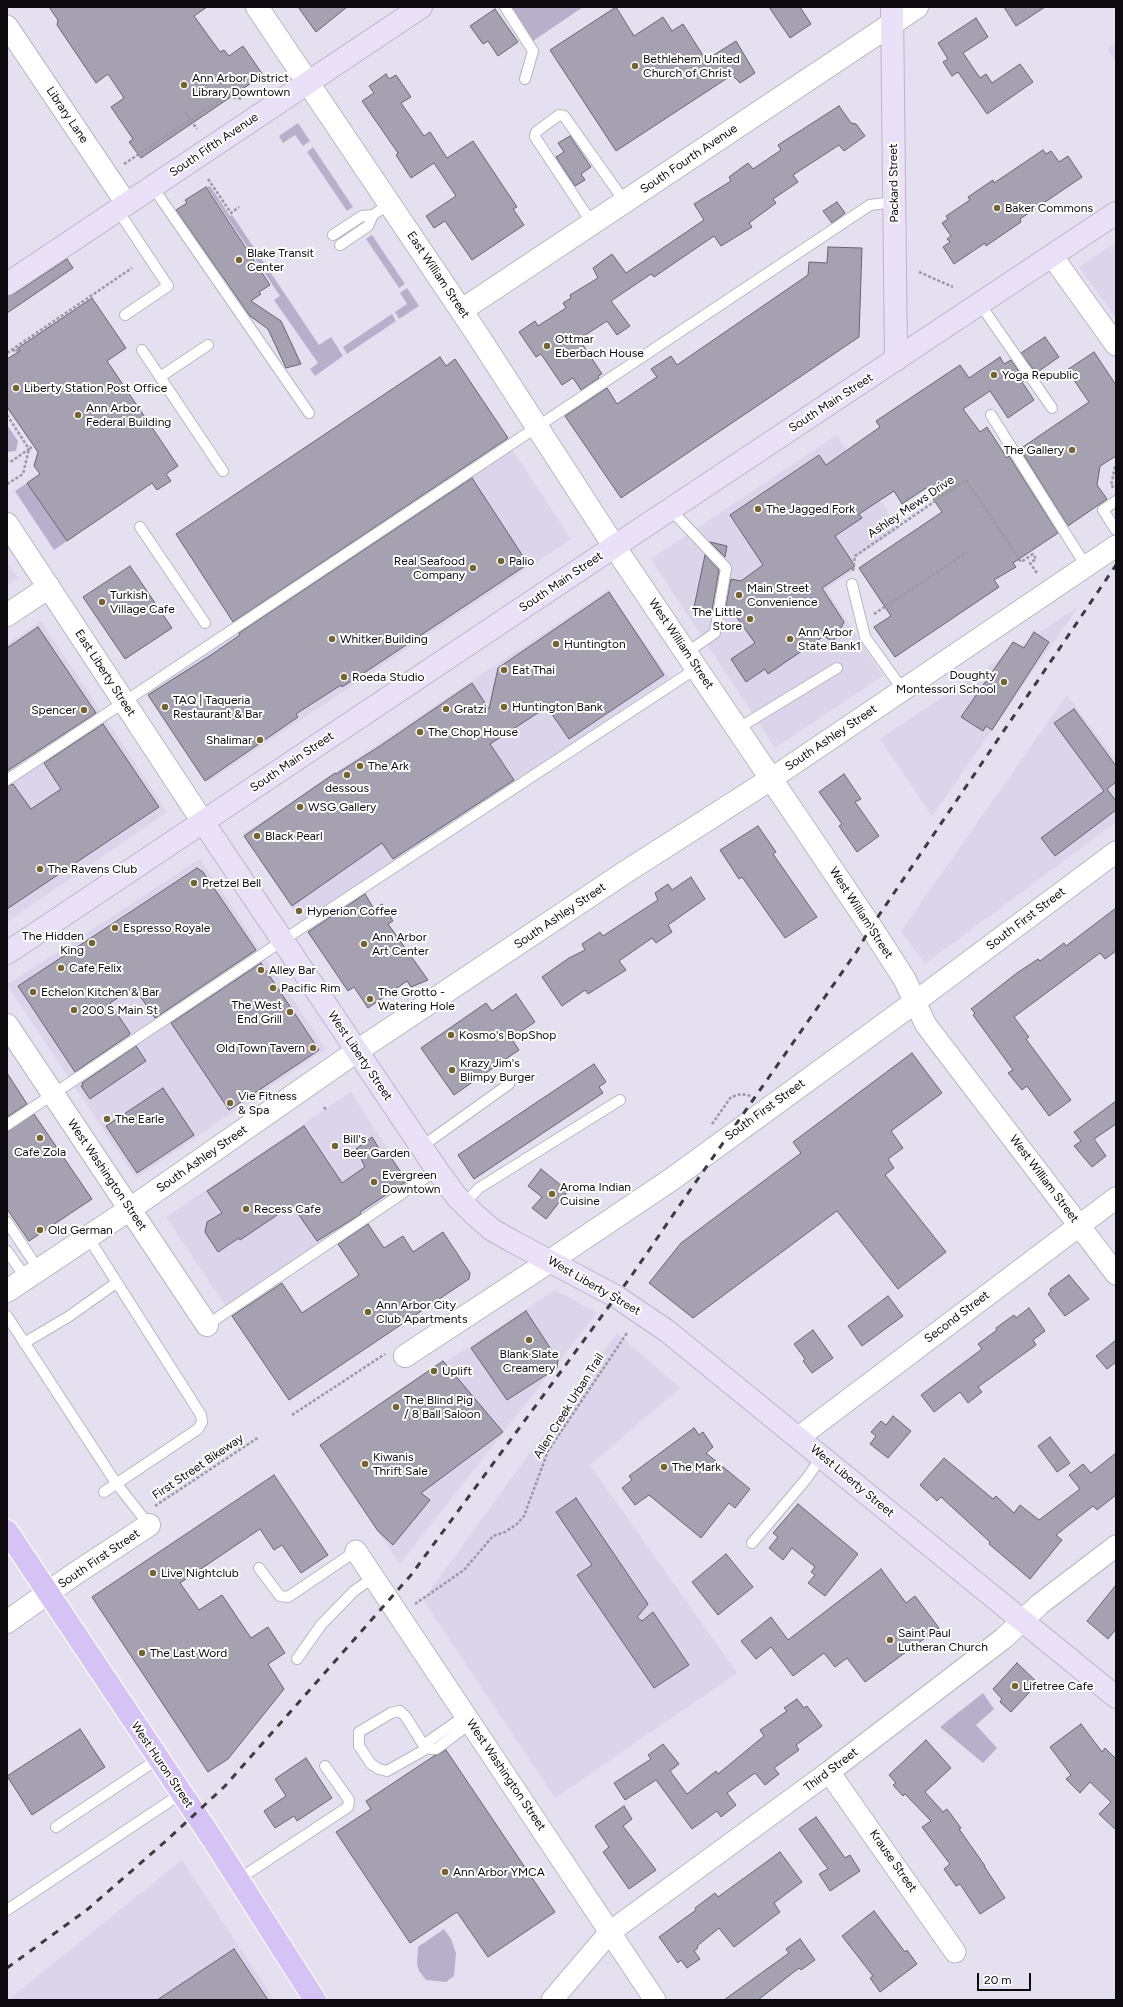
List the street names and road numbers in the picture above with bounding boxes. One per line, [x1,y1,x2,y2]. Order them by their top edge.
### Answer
street label: Library Lane [43,84,91,146]
street label: South Fifth Avenue [167,110,261,180]
street label: South Fourth Avenue [638,121,740,197]
street label: Packard Street [886,143,902,223]
street label: East William Street [404,229,472,321]
street label: South Main Street [786,370,876,436]
street label: Ashley Mews Drive [865,473,957,541]
street label: South Main Street [517,549,605,615]
street label: West William Street [645,596,717,692]
street label: East Liberty Street [72,627,138,719]
street label: South Ashley Street [782,702,880,774]
street label: South Main Street [248,729,336,795]
street label: West William Street [826,865,896,961]
street label: South Ashley Street [511,880,609,952]
street label: South First Street [984,885,1068,953]
street label: West Liberty Street [325,1009,395,1103]
street label: South First Street [722,1076,808,1144]
street label: West Washington Street [64,1117,150,1233]
street label: South Ashley Street [154,1122,250,1196]
street label: West William Street [1006,1132,1082,1226]
street label: West Liberty Street [545,1254,643,1318]
street label: Second Street [922,1288,992,1346]
street label: Allen Creek Urban Trail [531,1351,607,1461]
street label: First Street Bikeway [150,1431,246,1503]
street label: West Liberty Street [807,1442,897,1520]
street label: South First Street [55,1526,143,1592]
street label: West Washington Street [463,1717,549,1833]
street label: West Huron Street [128,1719,196,1811]
street label: Third Street [801,1745,861,1795]
street label: Krause Street [866,1827,920,1895]

